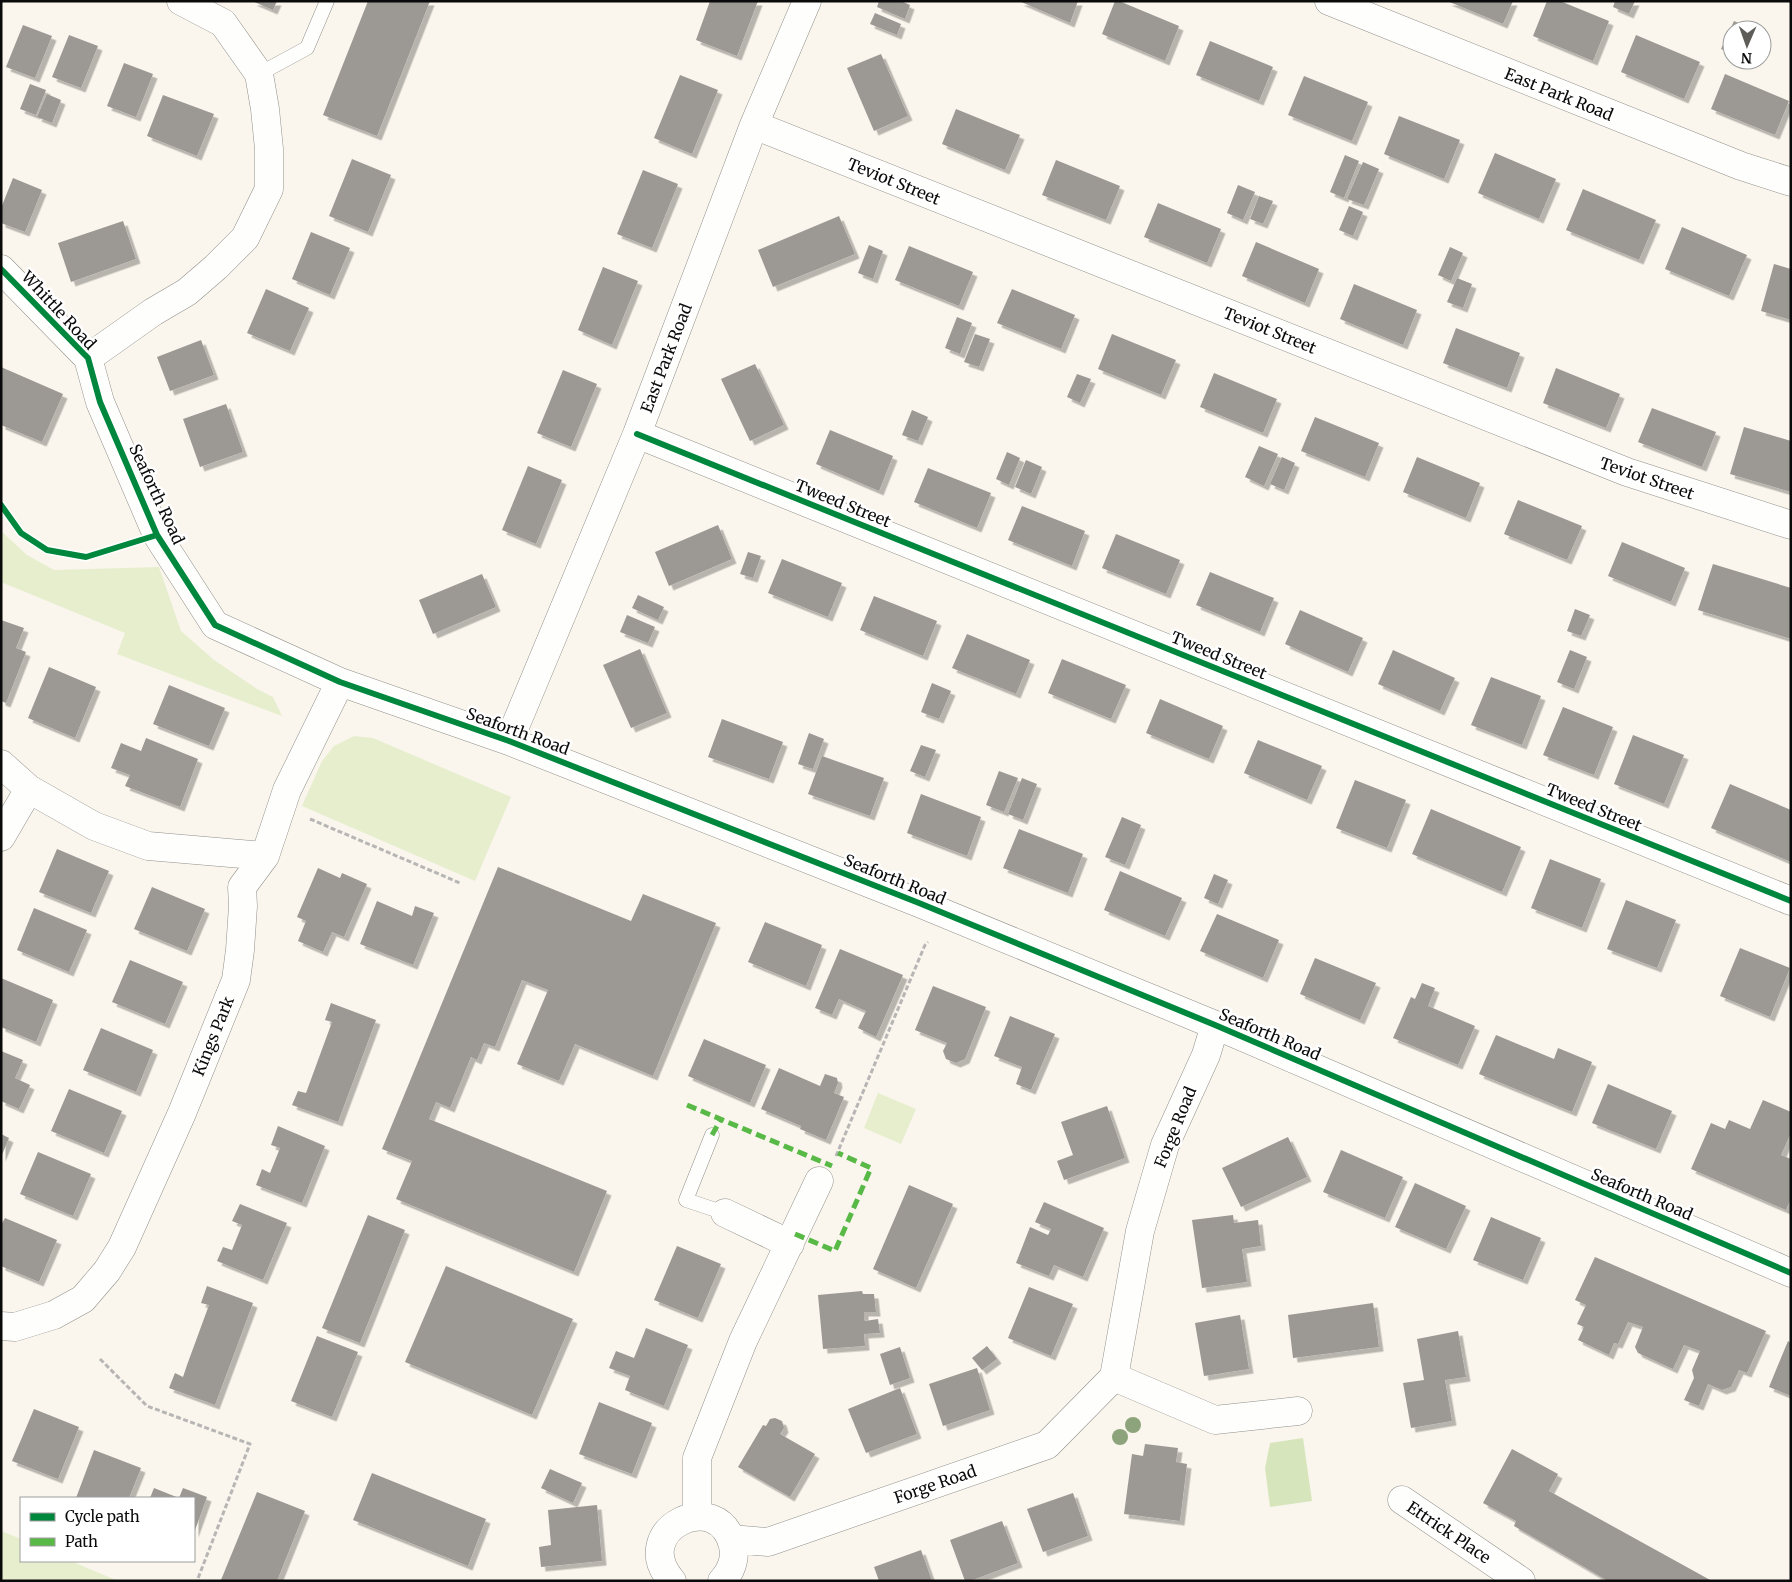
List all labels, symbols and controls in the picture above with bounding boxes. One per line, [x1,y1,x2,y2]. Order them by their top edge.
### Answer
north arrow [1722,20,1772,70]
text: N [1741,49,1752,67]
street label: East Park Road [1502,63,1617,125]
street label: Teviot Street [845,153,944,209]
street label: Whittle Road [17,266,101,354]
street label: East Park Road [636,300,696,415]
street label: Teviot Street [1221,302,1320,358]
street label: Seaforth Road [125,441,189,548]
street label: Teviot Street [1597,453,1698,504]
street label: Tweed Street [792,475,894,532]
street label: Tweed Street [1168,627,1270,684]
street label: Seaforth Road [464,703,573,759]
street label: Tweed Street [1543,779,1645,836]
street label: Seaforth Road [841,849,949,909]
street label: Kings Park [188,993,238,1079]
street label: Seaforth Road [1216,1004,1324,1065]
street label: Forge Road [1150,1083,1200,1171]
street label: Seaforth Road [1588,1164,1696,1225]
street label: Forge Road [891,1460,979,1507]
legend [20,1497,195,1562]
street label: Ettrick Place [1403,1497,1495,1567]
text: Cycle path [65,1507,140,1526]
text: Path [65,1532,98,1551]

